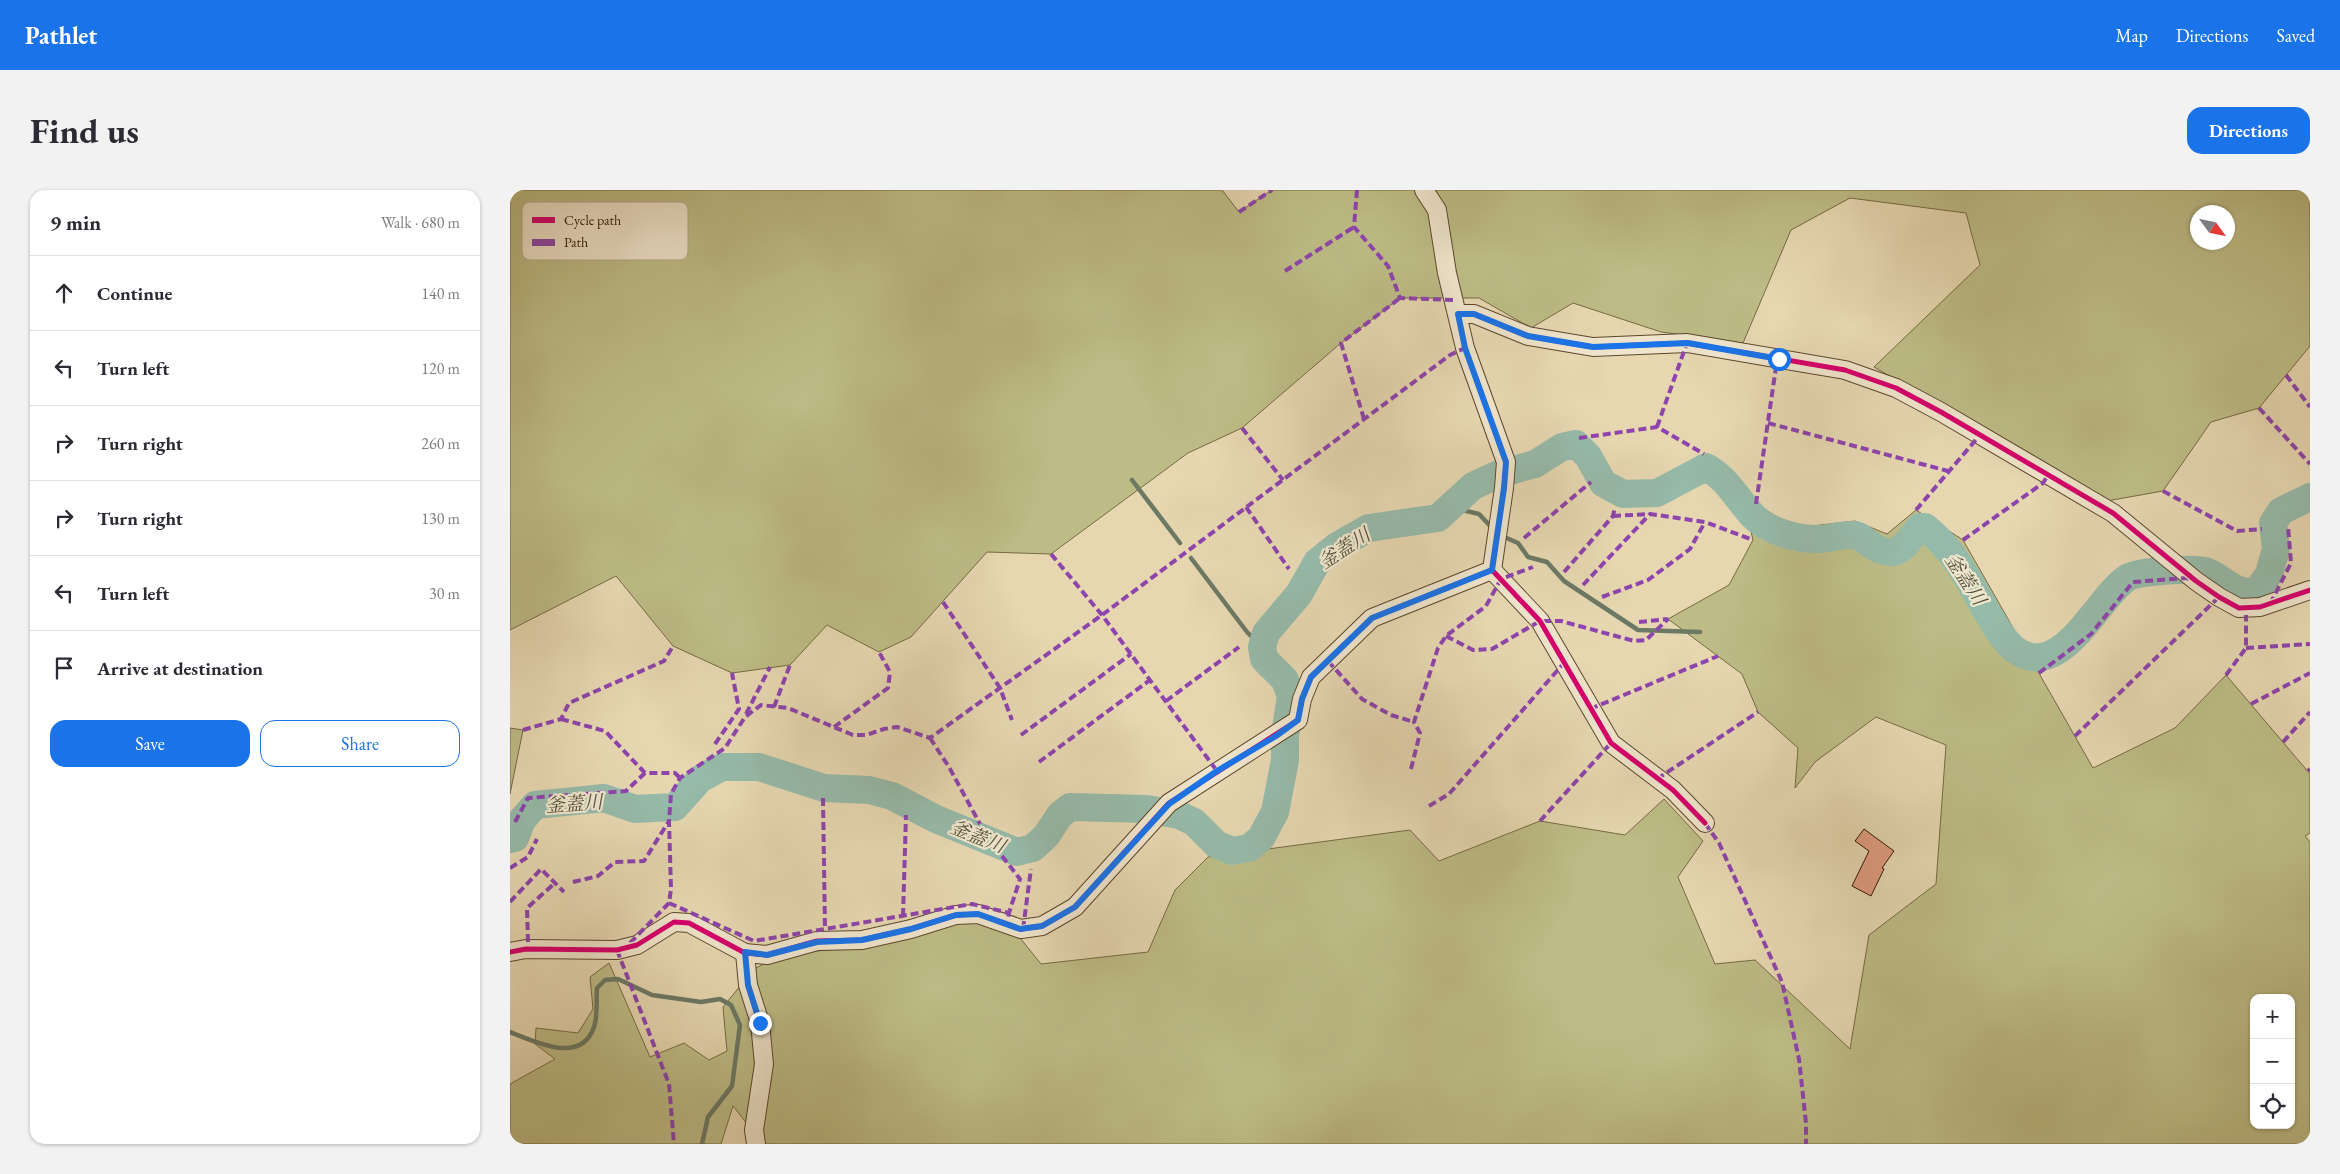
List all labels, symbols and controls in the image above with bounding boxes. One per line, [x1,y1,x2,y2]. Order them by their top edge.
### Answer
text: Pathlet [25,20,97,51]
text: Map [2116,24,2148,47]
text: Directions [2176,24,2248,47]
text: Saved [2276,24,2315,47]
button: Directions [2187,107,2310,154]
text: Find us [30,108,139,153]
legend [522,202,688,260]
north arrow [2190,205,2235,250]
text: 9 min [50,209,101,236]
text: Cycle path [564,211,621,229]
text: Walk · 680 m [381,212,460,233]
text: Path [564,233,588,251]
icon: ahead [50,279,78,307]
text: Continue [97,281,172,306]
text: 140 m [421,283,460,304]
route start [1768,348,1791,371]
icon: left [50,354,78,382]
text: Turn left [97,356,169,381]
text: 120 m [421,358,460,379]
icon: right [50,429,78,457]
text: Turn right [97,431,183,456]
text: 260 m [421,433,460,454]
icon: right [50,504,78,532]
text: Turn right [97,506,183,531]
text: 130 m [421,508,460,529]
water label: 釜蓋川 [1314,521,1377,574]
water label: 釜蓋川 [1940,549,1993,612]
icon: left [50,579,78,607]
text: Turn left [97,581,169,606]
text: 30 m [429,583,460,604]
icon: arrive [50,654,78,682]
text: Arrive at destination [97,656,263,681]
button: Save [50,720,250,767]
button: Share [260,720,460,767]
water label: 釜蓋川 [545,789,605,818]
water label: 釜蓋川 [947,814,1011,859]
map controls [2250,994,2295,1129]
button: + [2250,994,2295,1039]
route end [749,1012,772,1035]
button: − [2250,1039,2295,1084]
button: locate [2250,1084,2295,1129]

